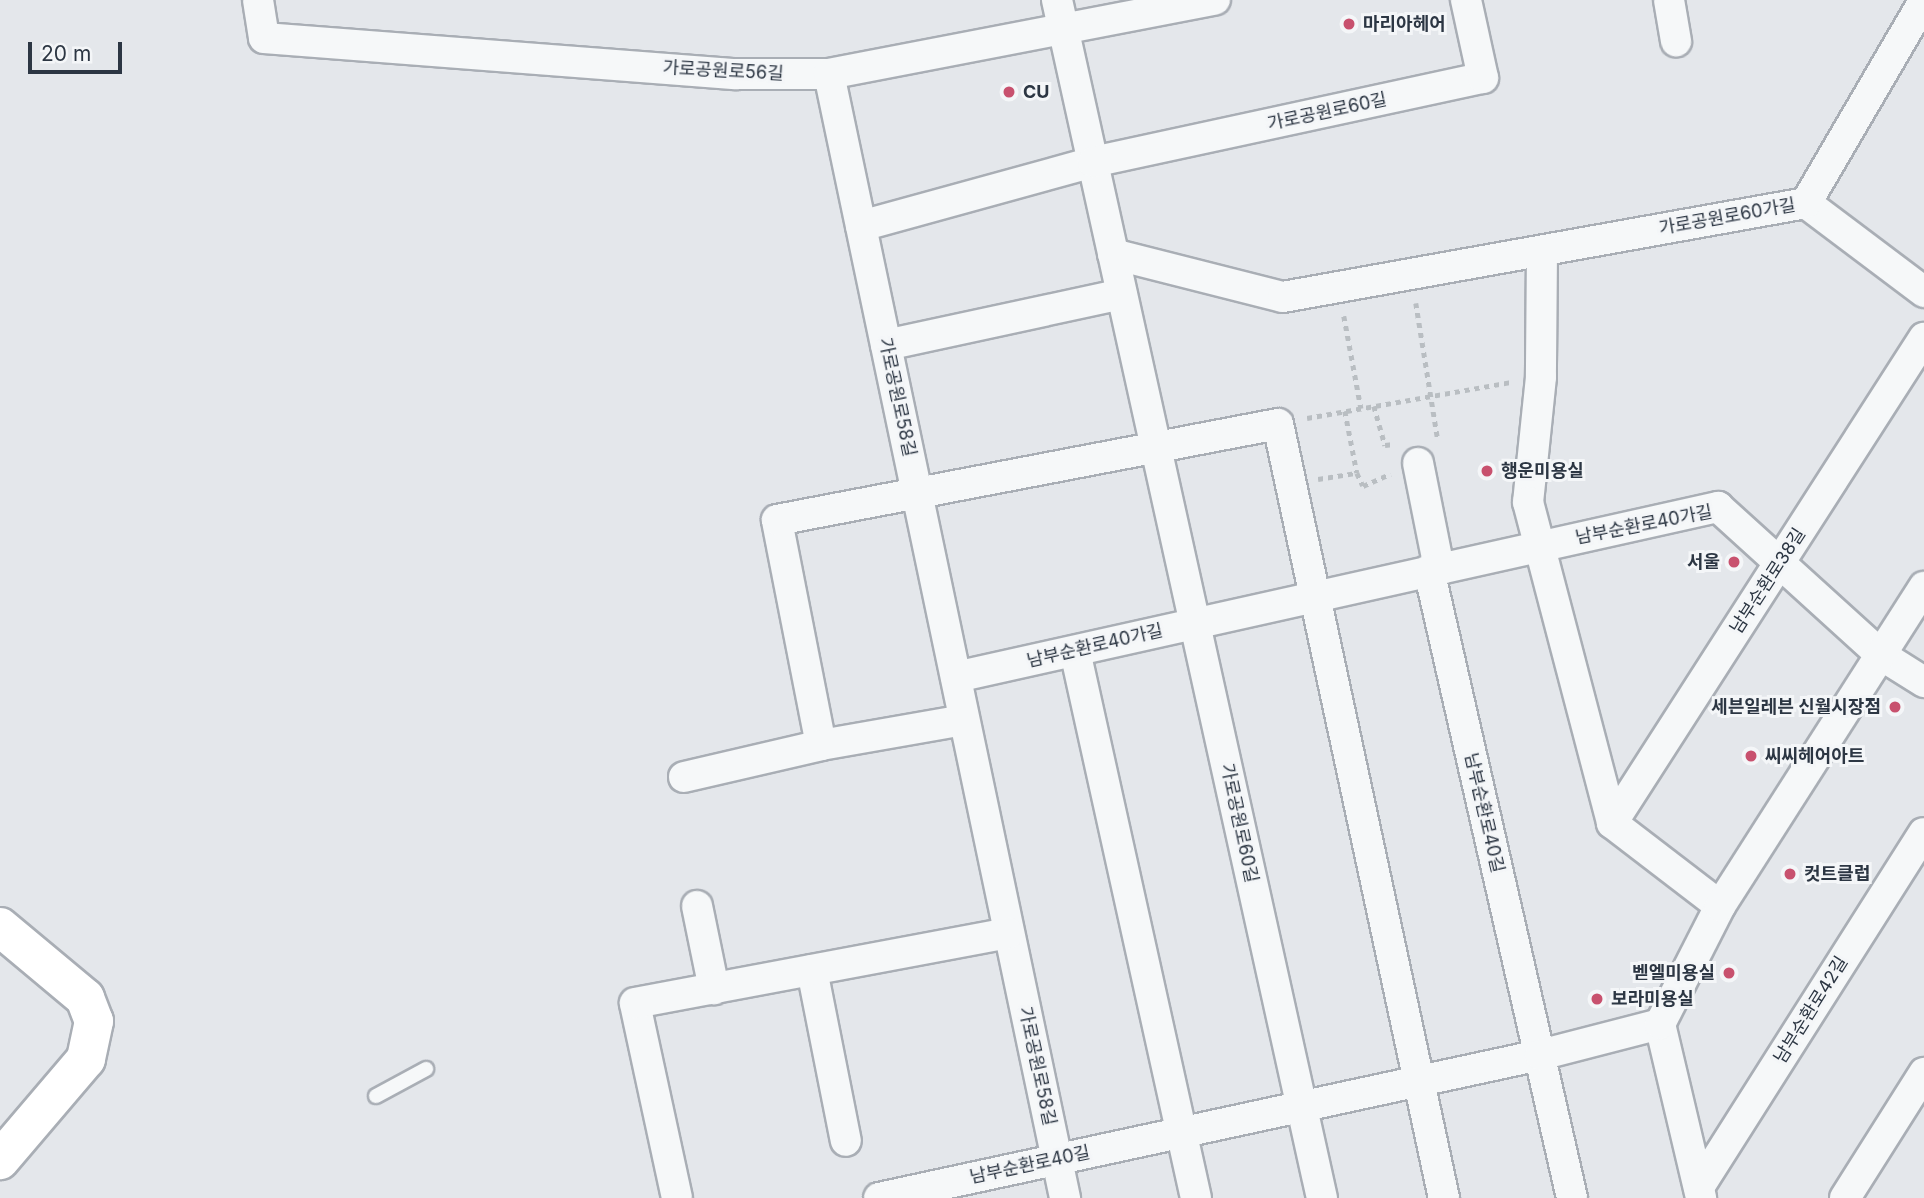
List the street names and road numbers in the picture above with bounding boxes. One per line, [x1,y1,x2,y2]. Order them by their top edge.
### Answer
street label: 가로공원로56길 [662,57,784,85]
street label: 가로공원로60길 [1265,89,1389,135]
street label: 가로공원로60가길 [1657,194,1797,240]
street label: 가로공원로58길 [874,335,920,459]
street label: 남부순환로40가길 [1574,501,1714,549]
street label: 남부순환로38길 [1726,524,1810,638]
street label: 남부순환로40가길 [1025,620,1165,672]
street label: 남부순환로40길 [1460,751,1508,875]
street label: 가로공원로60길 [1216,761,1262,885]
street label: 남부순환로42길 [1770,953,1852,1067]
street label: 가로공원로58길 [1014,1004,1060,1128]
street label: 남부순환로40길 [968,1142,1092,1188]

